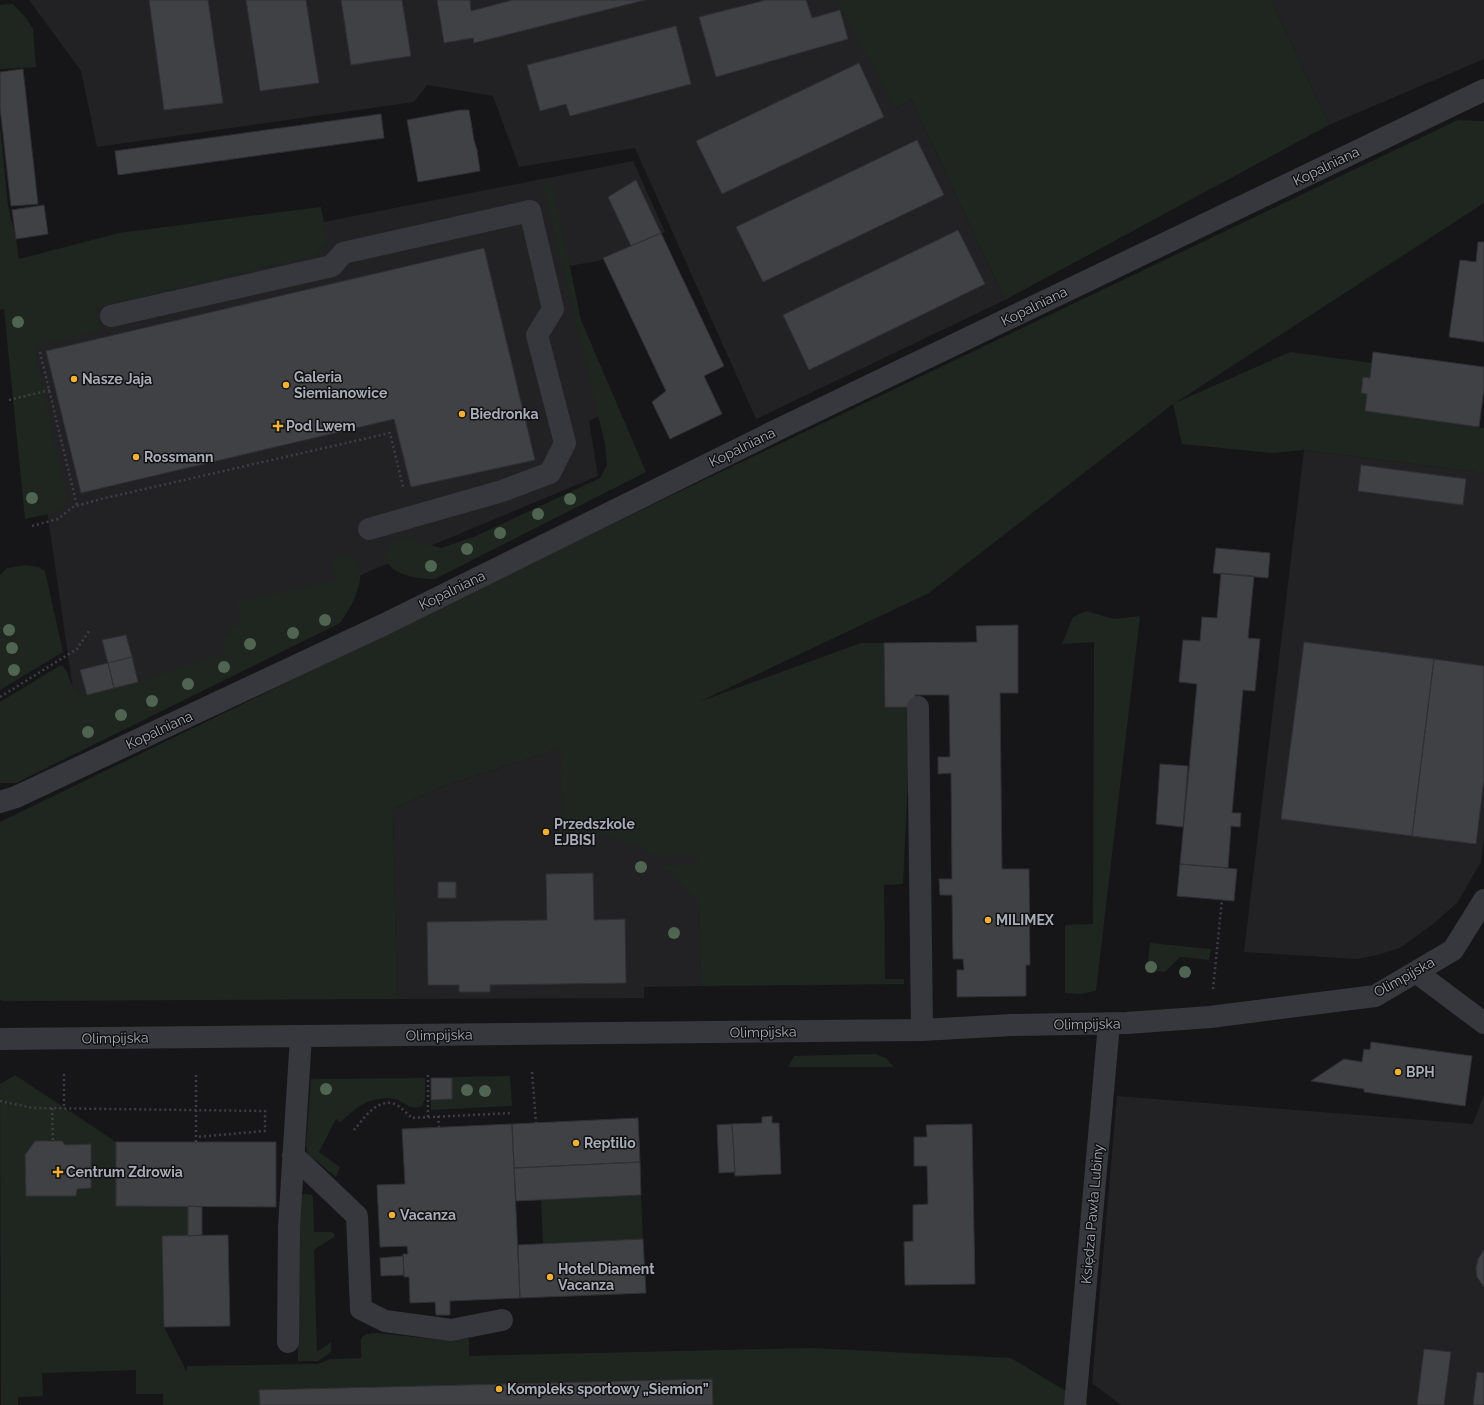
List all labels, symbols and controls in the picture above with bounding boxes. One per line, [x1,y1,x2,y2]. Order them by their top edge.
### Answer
street label: Kopalniana [1290,143,1362,189]
street label: Kopalniana [998,283,1070,329]
place label: Galeria Siemianowice [294,369,388,401]
place label: Nasze Jaja [82,371,152,387]
marker: Nasze Jaja [69,374,79,384]
marker: Galeria Siemianowice [281,380,291,390]
place label: Biedronka [470,406,539,422]
marker: Biedronka [457,409,467,419]
place label: Pod Lwem [286,418,356,434]
marker: Pod Lwem [273,421,283,431]
street label: Kopalniana [706,424,778,470]
place label: Rossmann [144,449,213,465]
marker: Rossmann [131,452,141,462]
street label: Kopalniana [416,567,488,613]
street label: Kopalniana [123,708,195,752]
place label: Przedszkole EJBISI [554,816,636,848]
marker: Przedszkole EJBISI [541,827,551,837]
place label: MILIMEX [996,912,1055,928]
marker: MILIMEX [983,915,993,925]
street label: Olimpijska [1371,954,1437,1000]
street label: Olimpijska [1053,1015,1121,1033]
street label: Olimpijska [729,1023,797,1041]
street label: Olimpijska [405,1026,473,1044]
street label: Olimpijska [81,1029,149,1047]
place label: BPH [1406,1064,1435,1080]
marker: BPH [1393,1067,1403,1077]
place label: Reptilio [584,1135,636,1151]
marker: Reptilio [571,1138,581,1148]
street label: Księdza Pawła Lubiny [1078,1143,1106,1285]
place label: Centrum Zdrowia [66,1164,183,1180]
marker: Centrum Zdrowia [53,1167,63,1177]
place label: Vacanza [400,1207,456,1223]
marker: Vacanza [387,1210,397,1220]
place label: Hotel Diament Vacanza [558,1261,655,1293]
marker: Hotel Diament Vacanza [545,1272,555,1282]
place label: Kompleks sportowy „Siemion” [507,1381,709,1397]
marker: Kompleks sportowy „Siemion” [494,1384,504,1394]

